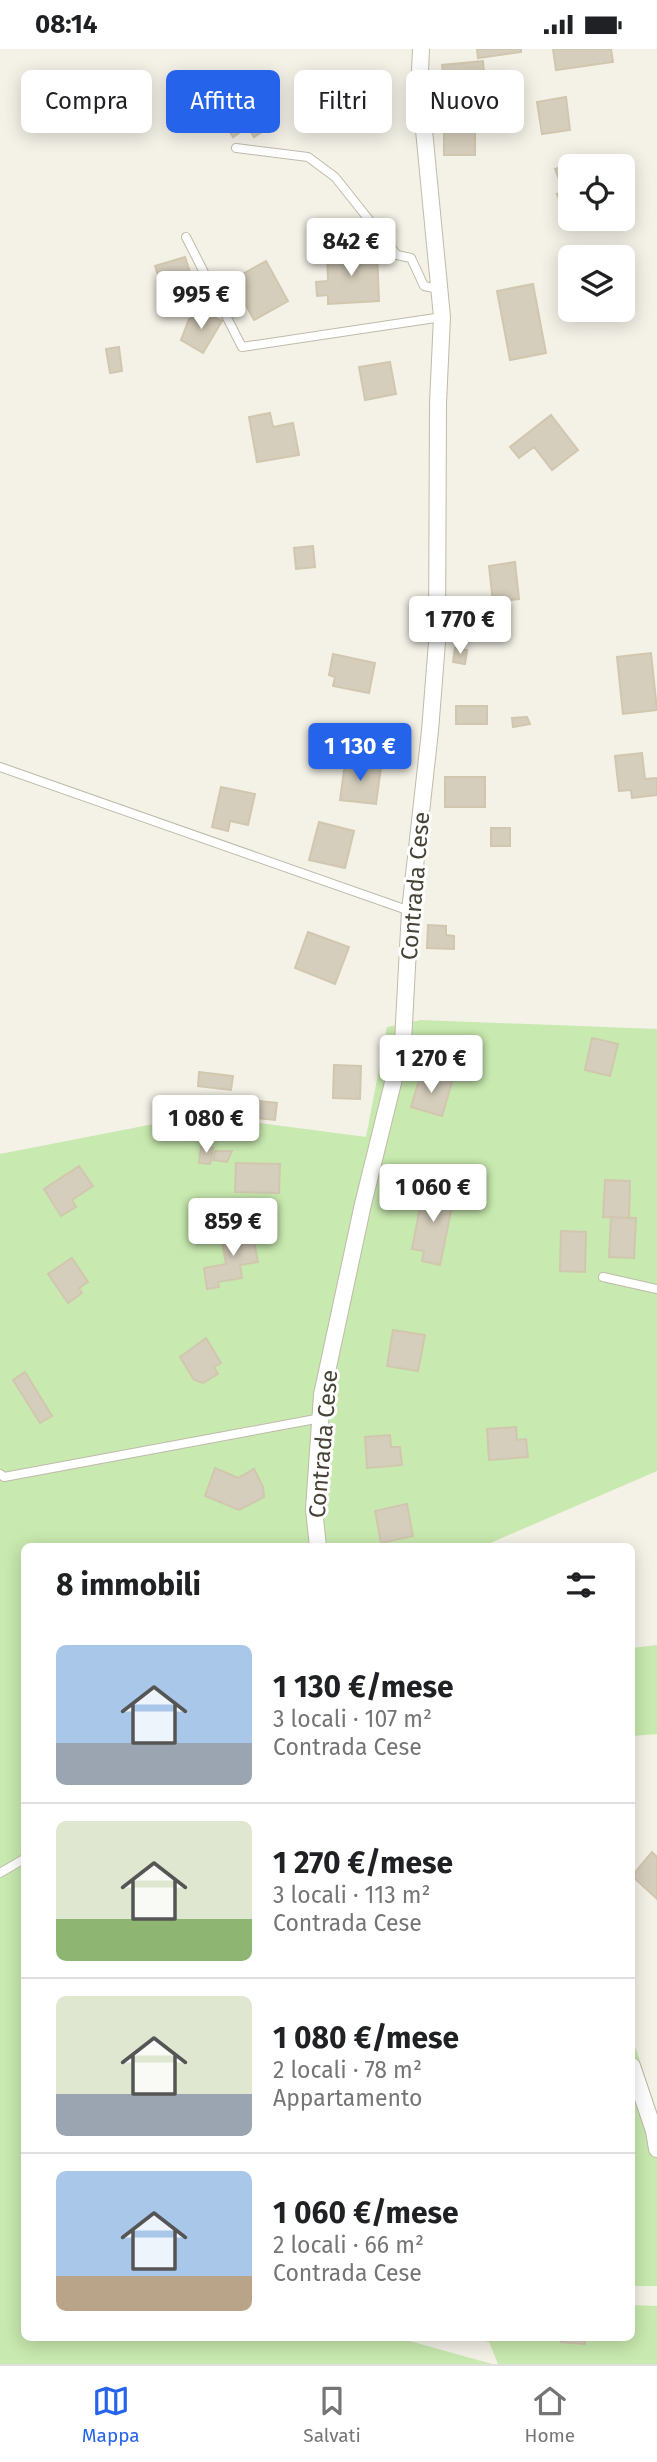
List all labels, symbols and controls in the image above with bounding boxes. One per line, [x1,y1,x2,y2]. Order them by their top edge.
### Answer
text: 08:14 [35,9,97,40]
chip: Compra [21,70,152,133]
chip: Affitta [166,70,280,133]
chip: Filtri [294,70,392,133]
chip: Nuovo [406,70,524,133]
map controls [558,154,635,322]
button: locate [558,154,635,231]
pin: 842 € [302,219,400,278]
text: 842 € [323,227,379,255]
button: layers [558,245,635,322]
pin: 995 € [152,271,250,331]
text: 995 € [172,280,230,308]
pin: 1 770 € [395,597,525,656]
text: 1 770 € [425,605,495,633]
pin: 1 130 € [295,723,425,783]
text: 1 130 € [324,732,396,760]
street label: Contrada Cese [395,811,435,961]
pin: 1 270 € [366,1035,496,1095]
text: 1 270 € [396,1044,466,1072]
pin: 1 080 € [141,1095,271,1155]
text: 1 080 € [168,1104,244,1132]
pin: 1 060 € [368,1165,498,1224]
text: 1 060 € [395,1173,471,1201]
pin: 859 € [184,1199,282,1258]
text: 859 € [204,1207,262,1235]
street label: Contrada Cese [303,1369,343,1519]
icon: filters [562,1566,600,1604]
text: 8 immobili [56,1567,201,1603]
text: 1 130 €/mese [273,1669,454,1705]
icon: home [112,1673,196,1757]
text: 3 locali · 107 m² [273,1705,432,1733]
text: Contrada Cese [273,1733,422,1761]
text: 1 270 €/mese [273,1845,453,1881]
icon: home [112,1849,196,1933]
text: 3 locali · 113 m² [273,1881,431,1909]
text: Contrada Cese [273,1909,422,1937]
text: 1 080 €/mese [273,2020,459,2056]
icon: home [112,2024,196,2108]
text: 2 locali · 78 m² [273,2056,422,2084]
text: Appartamento [273,2084,422,2112]
text: 1 060 €/mese [273,2195,459,2231]
icon: home [112,2199,196,2283]
text: 2 locali · 66 m² [273,2231,424,2259]
text: Contrada Cese [273,2259,422,2287]
tab: Mappa [82,2382,140,2447]
tab: Salvati [303,2382,361,2447]
tab: Home [525,2382,575,2447]

